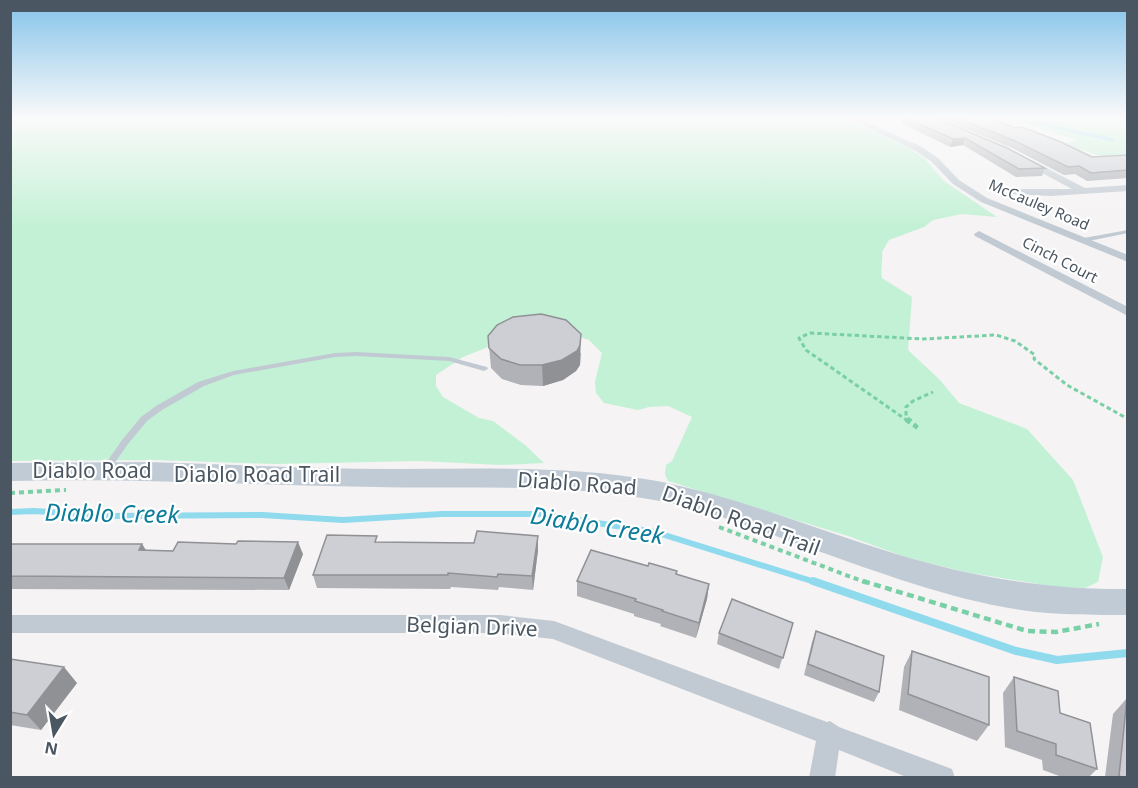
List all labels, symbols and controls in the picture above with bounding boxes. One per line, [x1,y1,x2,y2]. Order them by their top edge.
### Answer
street label: McCauley Road [986,174,1093,234]
street label: Cinch Court [1019,231,1102,287]
street label: Diablo Road [32,456,152,484]
street label: Diablo Road Trail [174,460,340,488]
street label: Diablo Road [516,465,638,501]
street label: Diablo Road Trail [658,478,824,562]
water label: Diablo Creek [44,495,181,530]
water label: Diablo Creek [528,498,667,552]
street label: Belgian Drive [406,610,538,642]
north arrow [24,704,84,764]
text: N [43,737,60,761]

